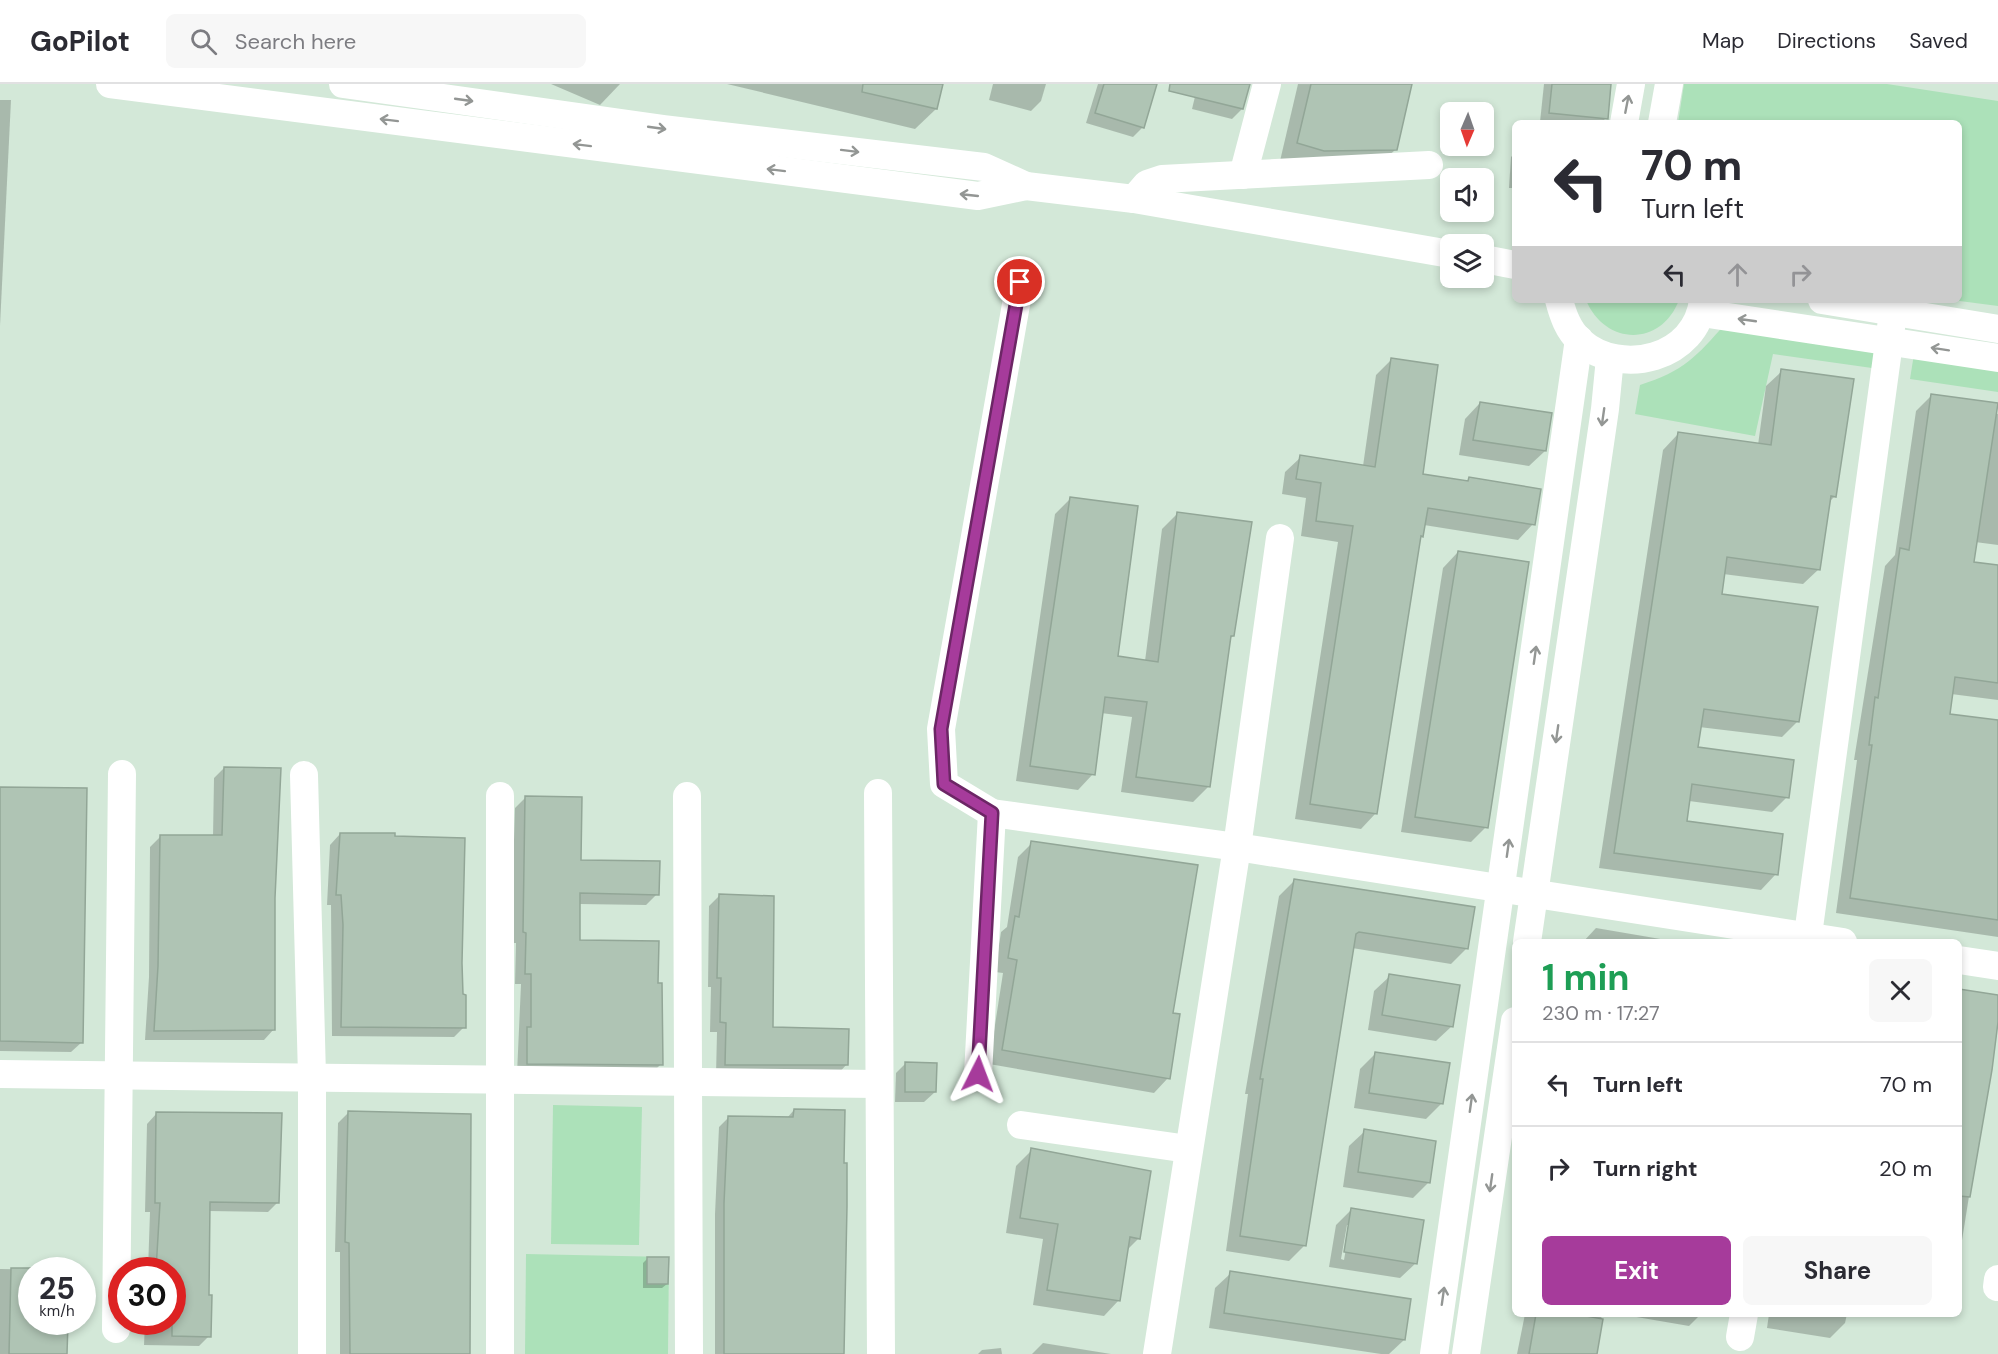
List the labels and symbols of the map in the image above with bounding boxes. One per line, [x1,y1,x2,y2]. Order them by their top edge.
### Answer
one-way arrow [1622,94,1633,114]
one-way arrow [453,95,473,106]
north arrow [1440,102,1494,156]
one-way arrow [379,114,399,125]
one-way arrow [646,122,666,133]
one-way arrow [573,139,593,150]
one-way arrow [840,146,860,157]
one-way arrow [766,164,786,175]
one-way arrow [960,189,979,200]
pin [994,256,1045,307]
one-way arrow [1738,314,1758,325]
one-way arrow [1931,343,1951,354]
one-way arrow [1598,406,1609,426]
one-way arrow [1529,645,1540,665]
one-way arrow [1552,724,1563,744]
one-way arrow [1503,838,1514,858]
position arrow [946,1042,1010,1106]
one-way arrow [1466,1094,1477,1114]
one-way arrow [1486,1172,1497,1192]
speed limit sign: 30 [108,1257,186,1335]
one-way arrow [1437,1287,1448,1307]

